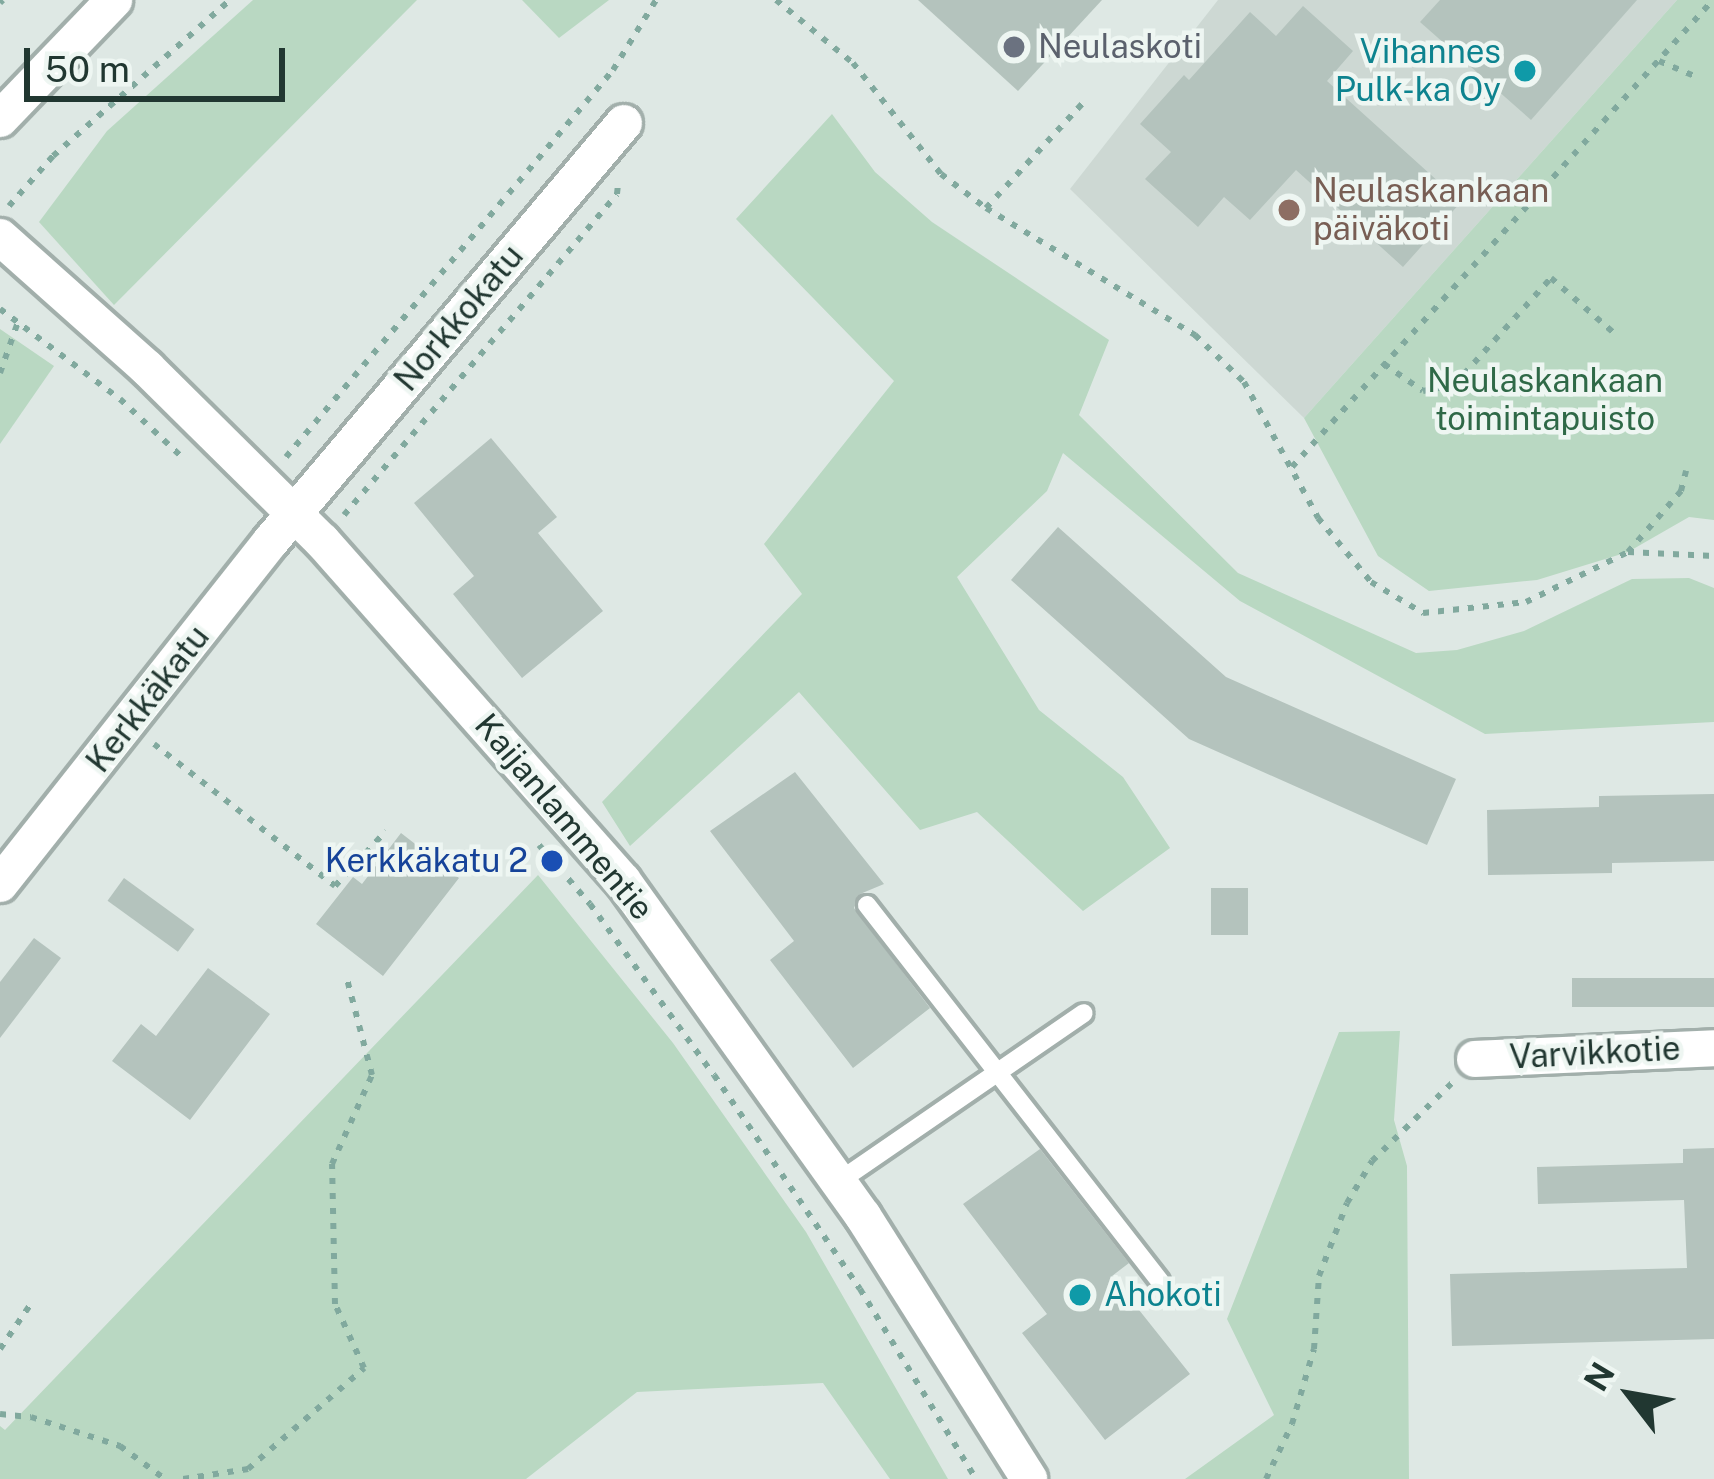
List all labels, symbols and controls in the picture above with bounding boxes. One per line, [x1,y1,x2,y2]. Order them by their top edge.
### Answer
scale bar [30,24,291,98]
place label: Neulaskoti [1038,27,1202,67]
place label: Vihannes Pulk-ka Oy [1335,32,1501,110]
marker: Neulaskoti [1001,34,1027,60]
text: 50 m [45,48,130,90]
marker: Vihannes Pulk-ka Oy [1512,58,1538,84]
place label: Neulaskankaan päiväkoti [1313,171,1549,249]
marker: Neulaskankaan päiväkoti [1276,197,1302,223]
street label: Norkkokatu [386,237,532,399]
park label: Neulaskankaan toimintapuisto [1427,361,1663,439]
street label: Kerkkäkatu [78,618,218,780]
street label: Kaijanlammentie [466,706,662,928]
place label: Kerkkäkatu 2 [325,841,528,881]
marker: Kerkkäkatu 2 [539,848,565,874]
street label: Varvikkotie [1508,1029,1682,1077]
place label: Ahokoti [1104,1275,1222,1315]
marker: Ahokoti [1067,1282,1093,1308]
north arrow [1570,1335,1690,1455]
text: N [1576,1356,1622,1397]

